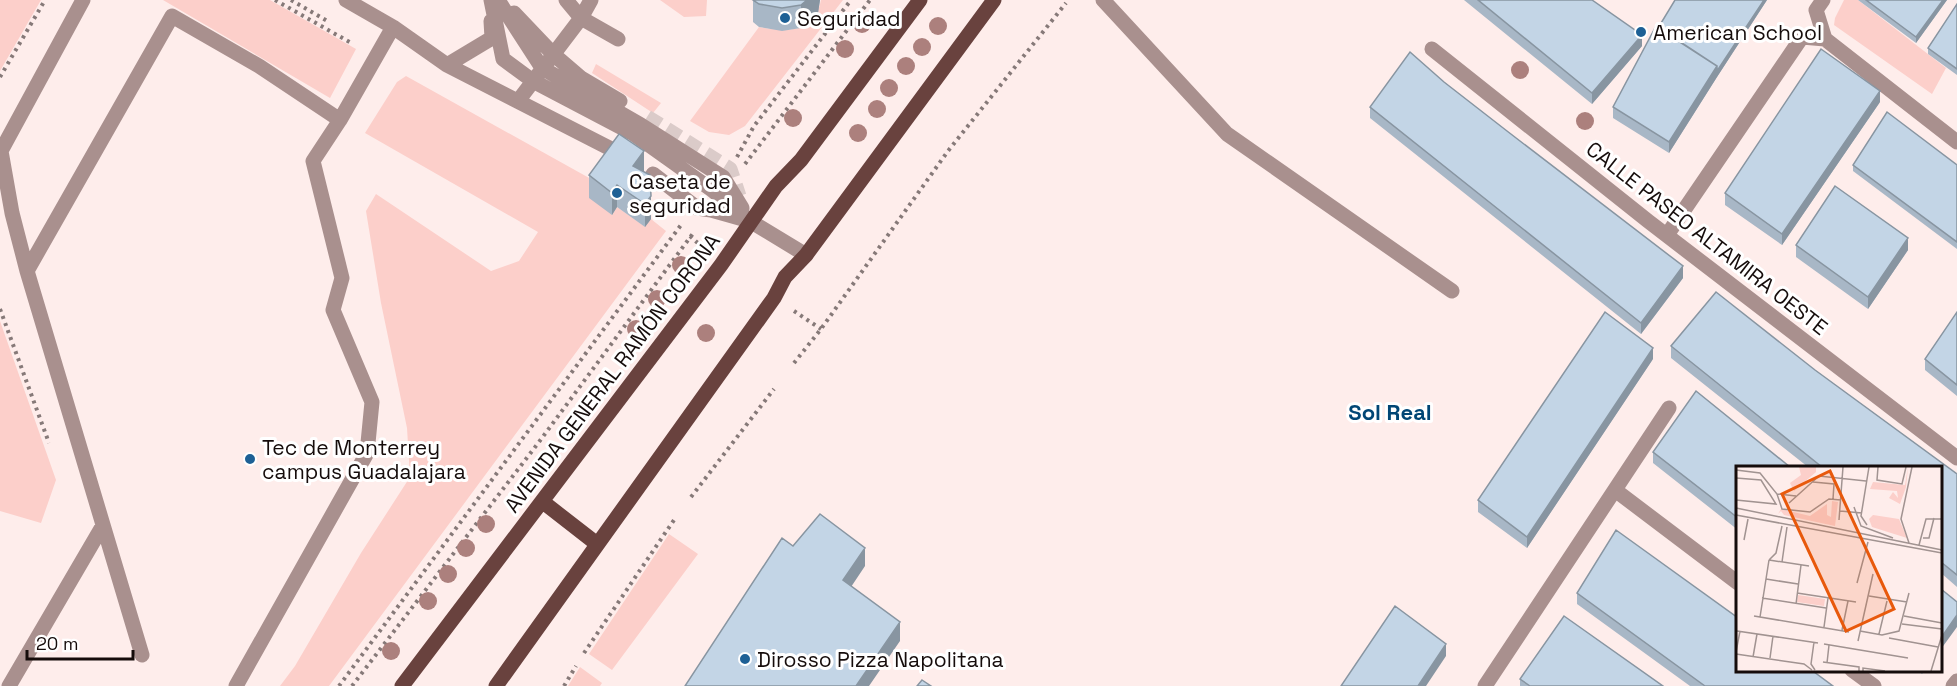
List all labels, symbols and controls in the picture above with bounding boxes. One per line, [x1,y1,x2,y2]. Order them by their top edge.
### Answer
place label: Seguridad [797,5,901,32]
marker: Seguridad [778,11,792,25]
place label: American School [1653,19,1822,46]
marker: American School [1634,25,1648,39]
street label: CALLE PASEO ALTAMIRA OESTE [1581,135,1833,341]
place label: Caseta de seguridad [629,168,731,219]
marker: Caseta de seguridad [610,186,624,200]
street label: AVENIDA GENERAL RAMÓN CORONA [498,228,726,518]
district label: Sol Real [1348,398,1432,426]
place label: Tec de Monterrey campus Guadalajara [262,434,466,485]
marker: Tec de Monterrey campus Guadalajara [243,452,257,466]
inset map [1736,466,1942,671]
scale bar [27,623,134,661]
text: 20 m [36,632,79,655]
place label: Dirosso Pizza Napolitana [757,646,1004,673]
marker: Dirosso Pizza Napolitana [738,652,752,666]

